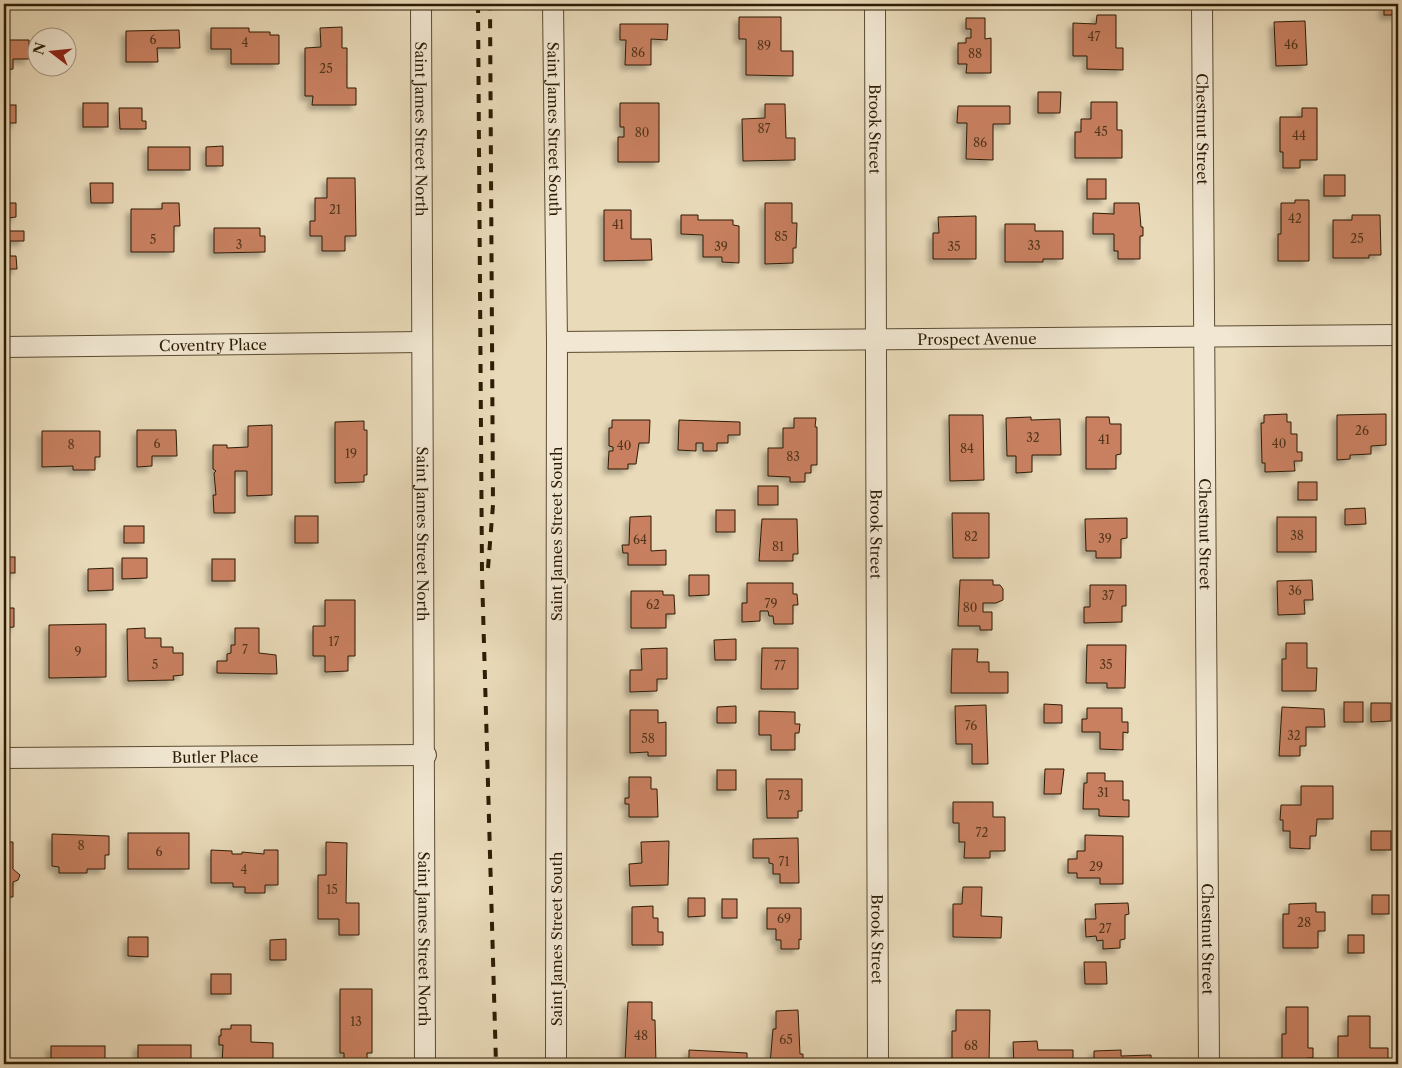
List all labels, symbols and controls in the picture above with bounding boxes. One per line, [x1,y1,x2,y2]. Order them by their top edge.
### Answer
north arrow [28,28,78,78]
house number: 47 [1088,29,1101,44]
house number: 6 [149,32,157,47]
house number: 4 [242,35,249,50]
house number: 46 [1284,37,1298,52]
house number: 89 [757,38,771,53]
text: N [29,40,50,57]
street label: Saint James Street South [544,41,565,217]
street label: Saint James Street North [412,42,431,217]
house number: 86 [631,45,645,60]
house number: 88 [968,46,982,61]
house number: 25 [319,61,333,76]
street label: Chestnut Street [1193,73,1213,186]
street label: Brook Street [866,84,885,175]
house number: 87 [757,121,771,136]
house number: 45 [1094,124,1108,139]
house number: 80 [635,125,649,140]
house number: 44 [1292,128,1306,143]
house number: 86 [973,135,987,150]
house number: 21 [329,202,341,217]
house number: 42 [1288,211,1302,226]
house number: 41 [612,217,624,232]
house number: 85 [774,229,788,244]
house number: 25 [1350,231,1364,246]
house number: 5 [150,232,156,247]
house number: 3 [236,237,242,252]
house number: 33 [1027,238,1041,253]
house number: 39 [714,239,728,254]
house number: 35 [947,239,961,254]
street label: Prospect Avenue [917,329,1037,349]
street label: Coventry Place [159,334,267,355]
house number: 26 [1355,423,1369,438]
house number: 32 [1026,430,1040,445]
house number: 41 [1098,432,1110,447]
house number: 6 [153,436,161,451]
house number: 40 [1272,436,1286,451]
house number: 8 [67,437,75,452]
house number: 40 [617,438,631,453]
house number: 84 [960,441,974,456]
house number: 19 [345,446,357,461]
street label: Saint James Street South [547,446,566,621]
street label: Saint James Street North [413,447,433,622]
house number: 83 [786,449,800,464]
street label: Chestnut Street [1196,478,1215,591]
street label: Brook Street [867,489,886,580]
house number: 38 [1290,528,1304,543]
house number: 82 [964,529,978,544]
house number: 39 [1098,531,1112,546]
house number: 64 [633,532,647,547]
house number: 81 [772,539,784,554]
house number: 36 [1288,583,1302,598]
house number: 37 [1102,588,1114,603]
house number: 79 [765,596,777,611]
house number: 62 [646,597,660,612]
house number: 80 [963,600,977,615]
house number: 17 [329,634,340,649]
house number: 7 [242,642,248,657]
house number: 9 [74,644,82,659]
house number: 5 [152,657,158,672]
house number: 35 [1099,657,1113,672]
house number: 77 [774,658,786,673]
house number: 76 [965,718,977,733]
house number: 32 [1287,728,1301,743]
house number: 58 [641,731,655,746]
street label: Butler Place [172,747,258,766]
house number: 31 [1097,785,1109,800]
house number: 73 [778,788,790,803]
house number: 72 [976,825,989,840]
house number: 8 [77,838,85,853]
house number: 6 [155,844,163,859]
street label: Saint James Street South [547,851,566,1026]
street label: Saint James Street North [415,852,434,1027]
house number: 71 [779,854,789,869]
house number: 29 [1089,859,1103,874]
house number: 4 [241,862,248,877]
house number: 15 [326,882,338,897]
street label: Chestnut Street [1198,883,1218,996]
street label: Brook Street [868,894,887,985]
house number: 69 [777,911,791,926]
house number: 28 [1297,915,1311,930]
house number: 27 [1099,921,1111,936]
house number: 13 [350,1014,362,1029]
house number: 48 [634,1028,648,1043]
house number: 65 [779,1032,793,1047]
house number: 68 [964,1038,978,1053]

